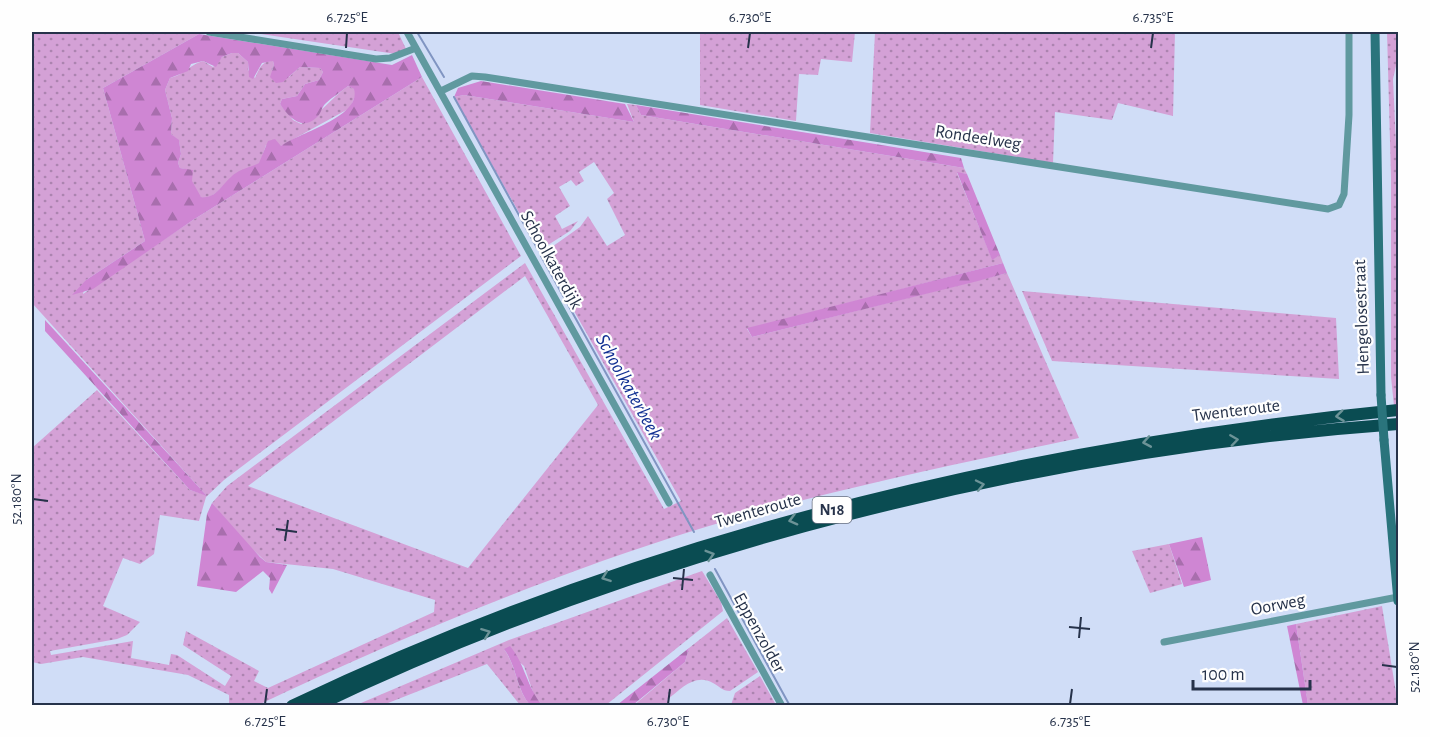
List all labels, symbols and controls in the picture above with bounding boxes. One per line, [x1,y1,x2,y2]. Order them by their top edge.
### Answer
text: 6.725°E [326,10,368,25]
text: 6.730°E [729,10,771,25]
text: 6.735°E [1133,10,1173,25]
street label: Rondeelweg [934,122,1022,154]
street label: Schoolkaterdijk [517,208,586,313]
street label: Hengelosestraat [1351,259,1373,375]
water label: Schoolkaterbeek [592,331,666,443]
street label: Twenteroute [1191,397,1281,425]
one-way arrow [1336,409,1345,422]
one-way arrow [1142,435,1152,447]
one-way arrow [1229,435,1238,447]
text: 52.180°N [9,473,24,525]
one-way arrow [974,479,984,492]
street label: Twenteroute [713,490,803,532]
road number: N18 [812,497,852,523]
one-way arrow [788,513,799,525]
one-way arrow [704,550,715,562]
one-way arrow [602,570,612,583]
street label: Eppenzolder [730,590,788,676]
street label: Oorweg [1249,591,1307,619]
one-way arrow [480,628,491,640]
text: 52.180°N [1407,641,1422,693]
scale bar [1193,653,1310,691]
text: 100 m [1202,666,1245,684]
text: 6.725°E [244,714,286,729]
text: 6.730°E [647,714,689,729]
text: 6.735°E [1050,714,1090,729]

